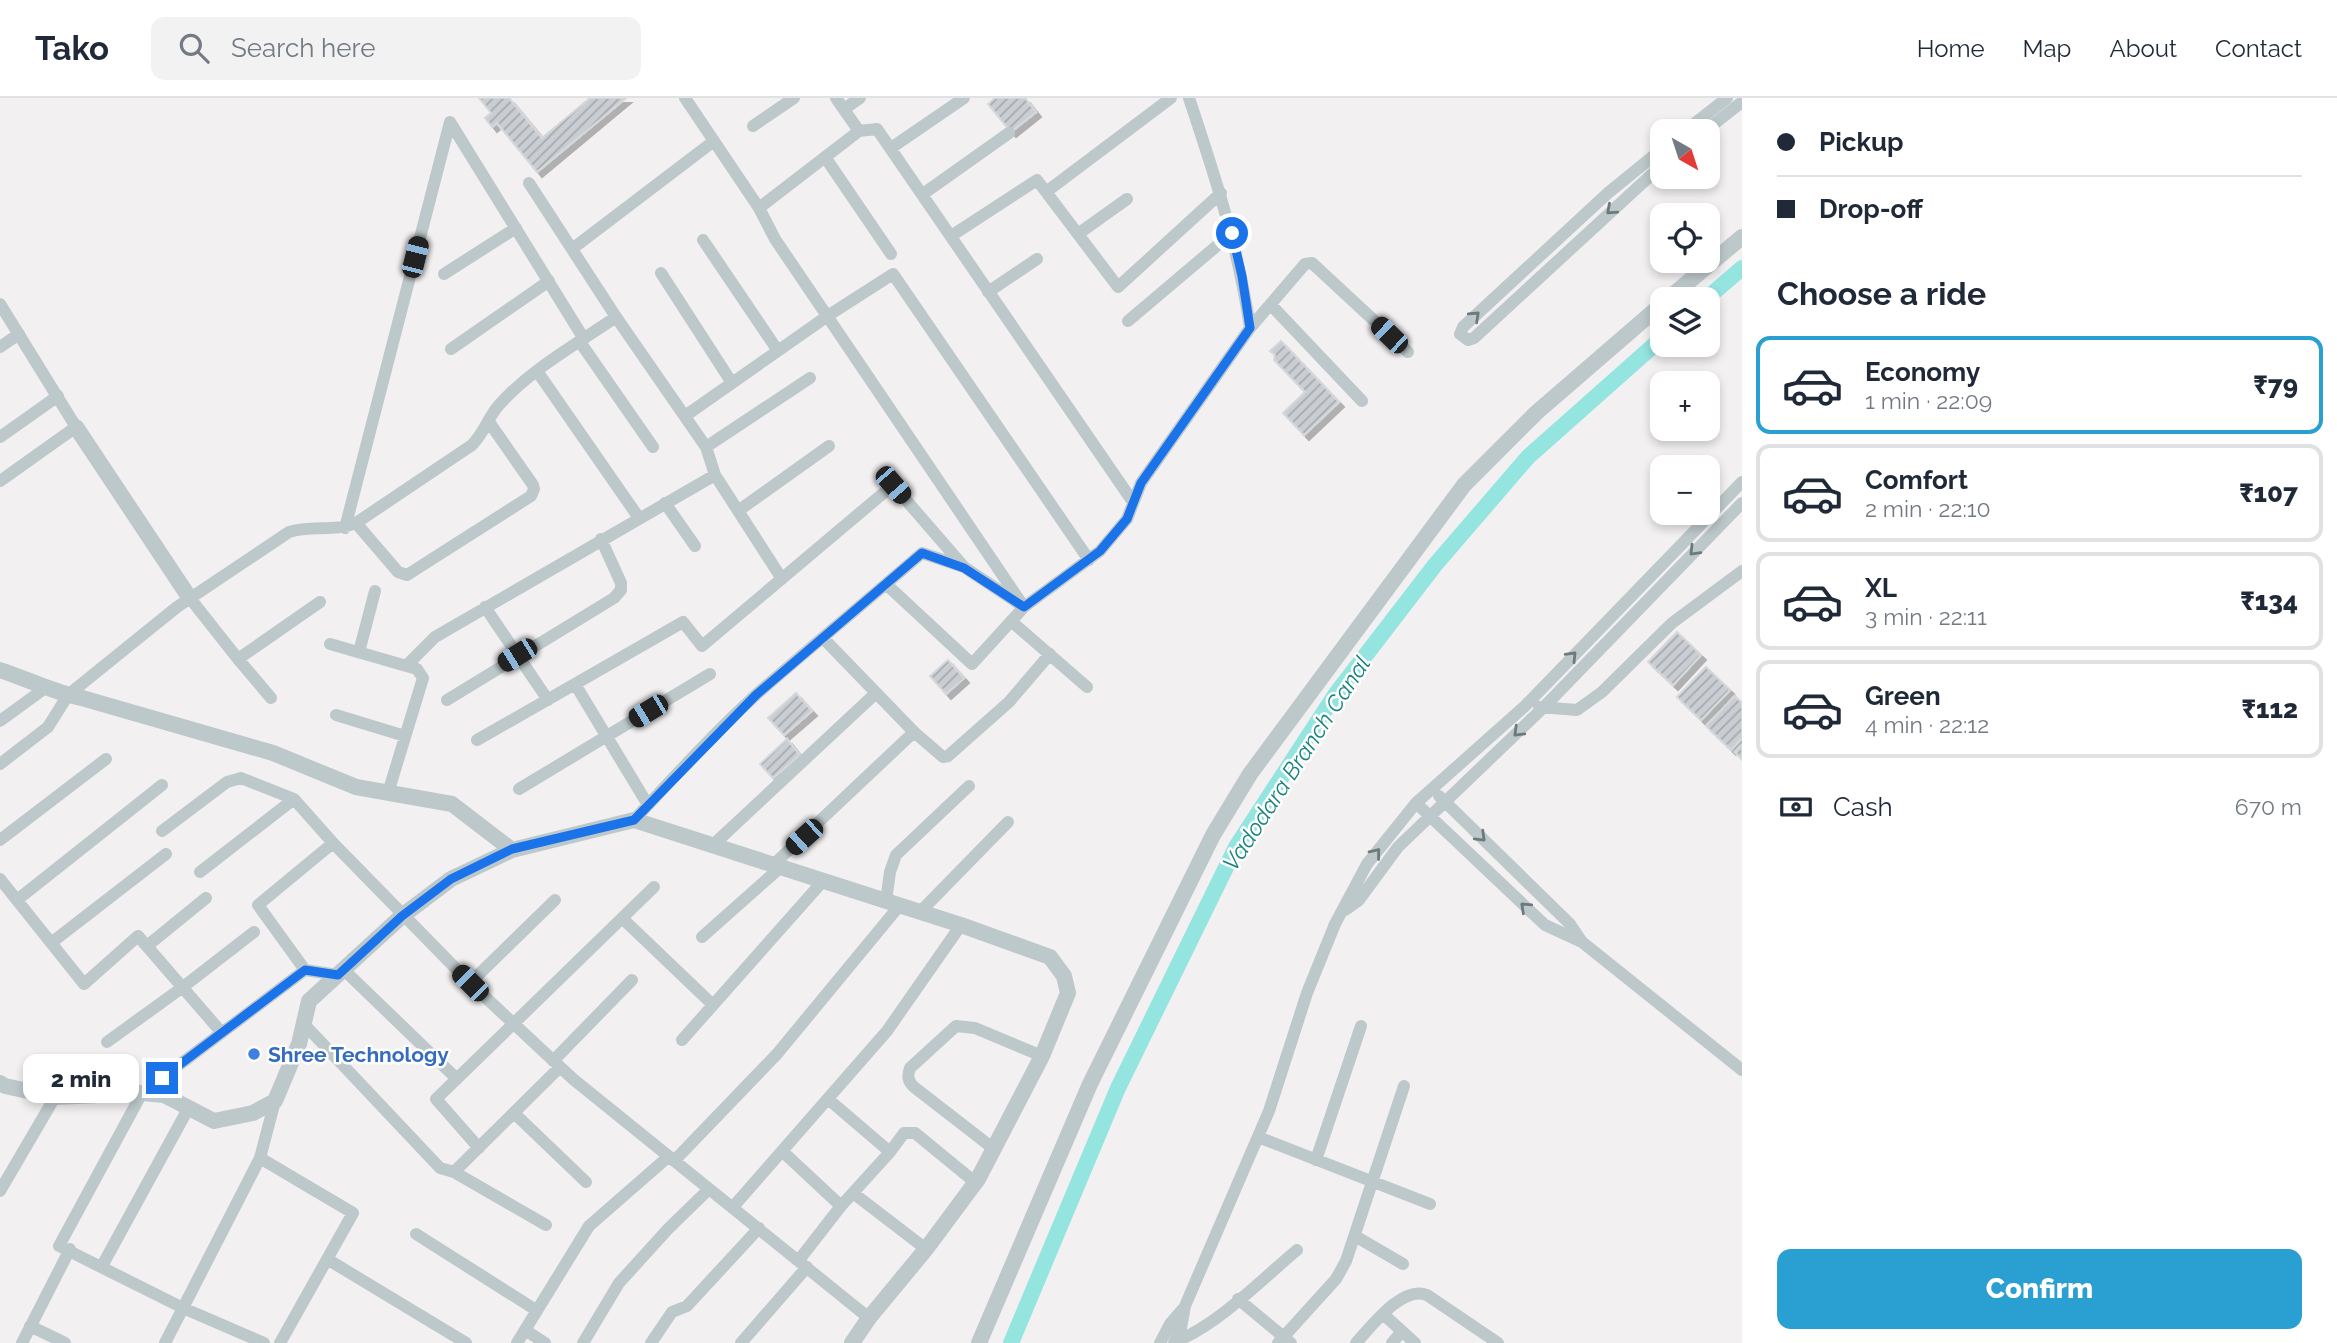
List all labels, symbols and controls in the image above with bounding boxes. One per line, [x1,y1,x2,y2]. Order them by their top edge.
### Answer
search box [151,17,641,80]
text: Tako [35,29,109,68]
icon: search [175,29,213,67]
text: Search here [231,33,375,63]
text: Home [1917,34,1985,63]
text: Map [2023,34,2071,63]
text: About [2109,34,2177,63]
text: Contact [2215,34,2302,63]
north arrow [1650,119,1720,189]
map controls [1650,119,1720,525]
text: Pickup [1819,127,1904,157]
text: Drop-off [1819,194,1923,224]
one-way arrow [1606,202,1619,215]
button: locate [1650,203,1720,273]
route start [1216,217,1248,249]
car [400,234,431,280]
text: Choose a ride [1777,275,1986,312]
button: layers [1650,287,1720,357]
one-way arrow [1467,312,1480,324]
car [1367,313,1412,357]
icon: car [1781,354,1844,417]
text: Economy [1865,357,1980,387]
text: ₹79 [2253,370,2298,400]
button: + [1650,371,1720,441]
text: 1 min · 22:09 [1865,387,1992,414]
button: − [1650,455,1720,525]
car [872,462,915,508]
icon: car [1781,462,1844,525]
text: Comfort [1865,465,1968,495]
text: ₹107 [2239,478,2298,508]
text: 2 min · 22:10 [1865,495,1991,522]
one-way arrow [1690,543,1703,556]
icon: car [1781,570,1844,633]
text: XL [1865,573,1897,603]
text: ₹134 [2240,586,2298,616]
text: 3 min · 22:11 [1865,603,1987,630]
car [494,635,541,675]
water label: Vadodara Branch Canal [1217,651,1375,875]
one-way arrow [1564,652,1577,665]
icon: car [1781,678,1844,741]
text: Green [1865,681,1941,711]
car [625,691,672,731]
text: ₹112 [2242,694,2298,724]
text: 4 min · 22:12 [1865,711,1989,738]
one-way arrow [1513,723,1526,736]
icon: cash [1777,788,1815,826]
text: Cash [1833,792,1893,822]
text: 670 m [2235,793,2302,820]
car [782,815,827,859]
one-way arrow [1472,828,1485,841]
one-way arrow [1367,849,1380,861]
one-way arrow [1520,902,1533,915]
car [448,961,493,1005]
place label: Shree Technology [268,1042,449,1067]
marker: Shree Technology [246,1046,262,1062]
callout: 2 min [22,1054,138,1102]
route end [146,1062,178,1094]
text: 2 min [51,1065,111,1092]
button: Confirm [1777,1249,2302,1329]

